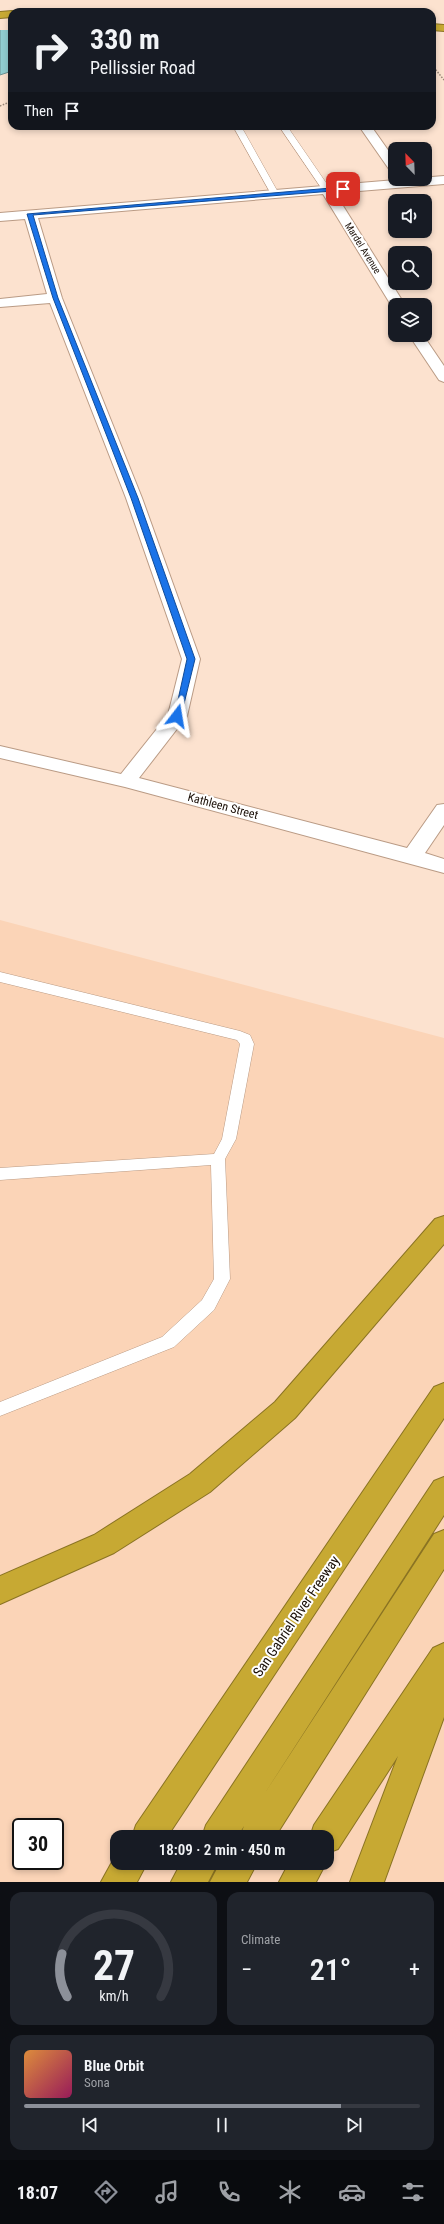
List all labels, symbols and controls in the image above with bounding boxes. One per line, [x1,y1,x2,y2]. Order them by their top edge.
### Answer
text: 330 m [90,23,160,56]
icon: right [24,24,76,76]
text: Pellissier Road [90,57,195,78]
icon: arrive [61,100,83,122]
text: Then [24,102,53,120]
north arrow [388,142,432,186]
map controls [388,142,432,342]
pin [326,172,360,206]
icon: arrive [332,178,354,200]
button: sound [388,194,432,238]
street label: Mardel Avenue [343,220,383,276]
button: search [388,246,432,290]
button: layers [388,298,432,342]
position arrow [156,695,198,737]
street label: Kathleen Street [186,790,260,822]
street label: San Gabriel River Freeway [250,1552,342,1679]
speed limit sign: 30 [12,1818,64,1870]
text: 18:09 · 2 min · 450 m [159,1841,285,1859]
text: Climate [241,1932,280,1947]
text: 27 [92,1940,135,1989]
text: 21° [310,1952,351,1987]
text: − [241,1957,252,1982]
text: + [409,1957,420,1982]
text: km/h [99,1987,128,2003]
text: Blue Orbit [84,2057,144,2075]
text: Sona [84,2075,110,2090]
icon: previous [79,2114,101,2136]
icon: pause [211,2114,233,2136]
icon: next [343,2114,365,2136]
icon: directions [92,2178,120,2206]
icon: music [153,2178,181,2206]
icon: phone [215,2178,243,2206]
icon: climate [276,2178,304,2206]
icon: car [338,2178,366,2206]
icon: filters [399,2178,427,2206]
text: 18:07 [17,2182,58,2203]

